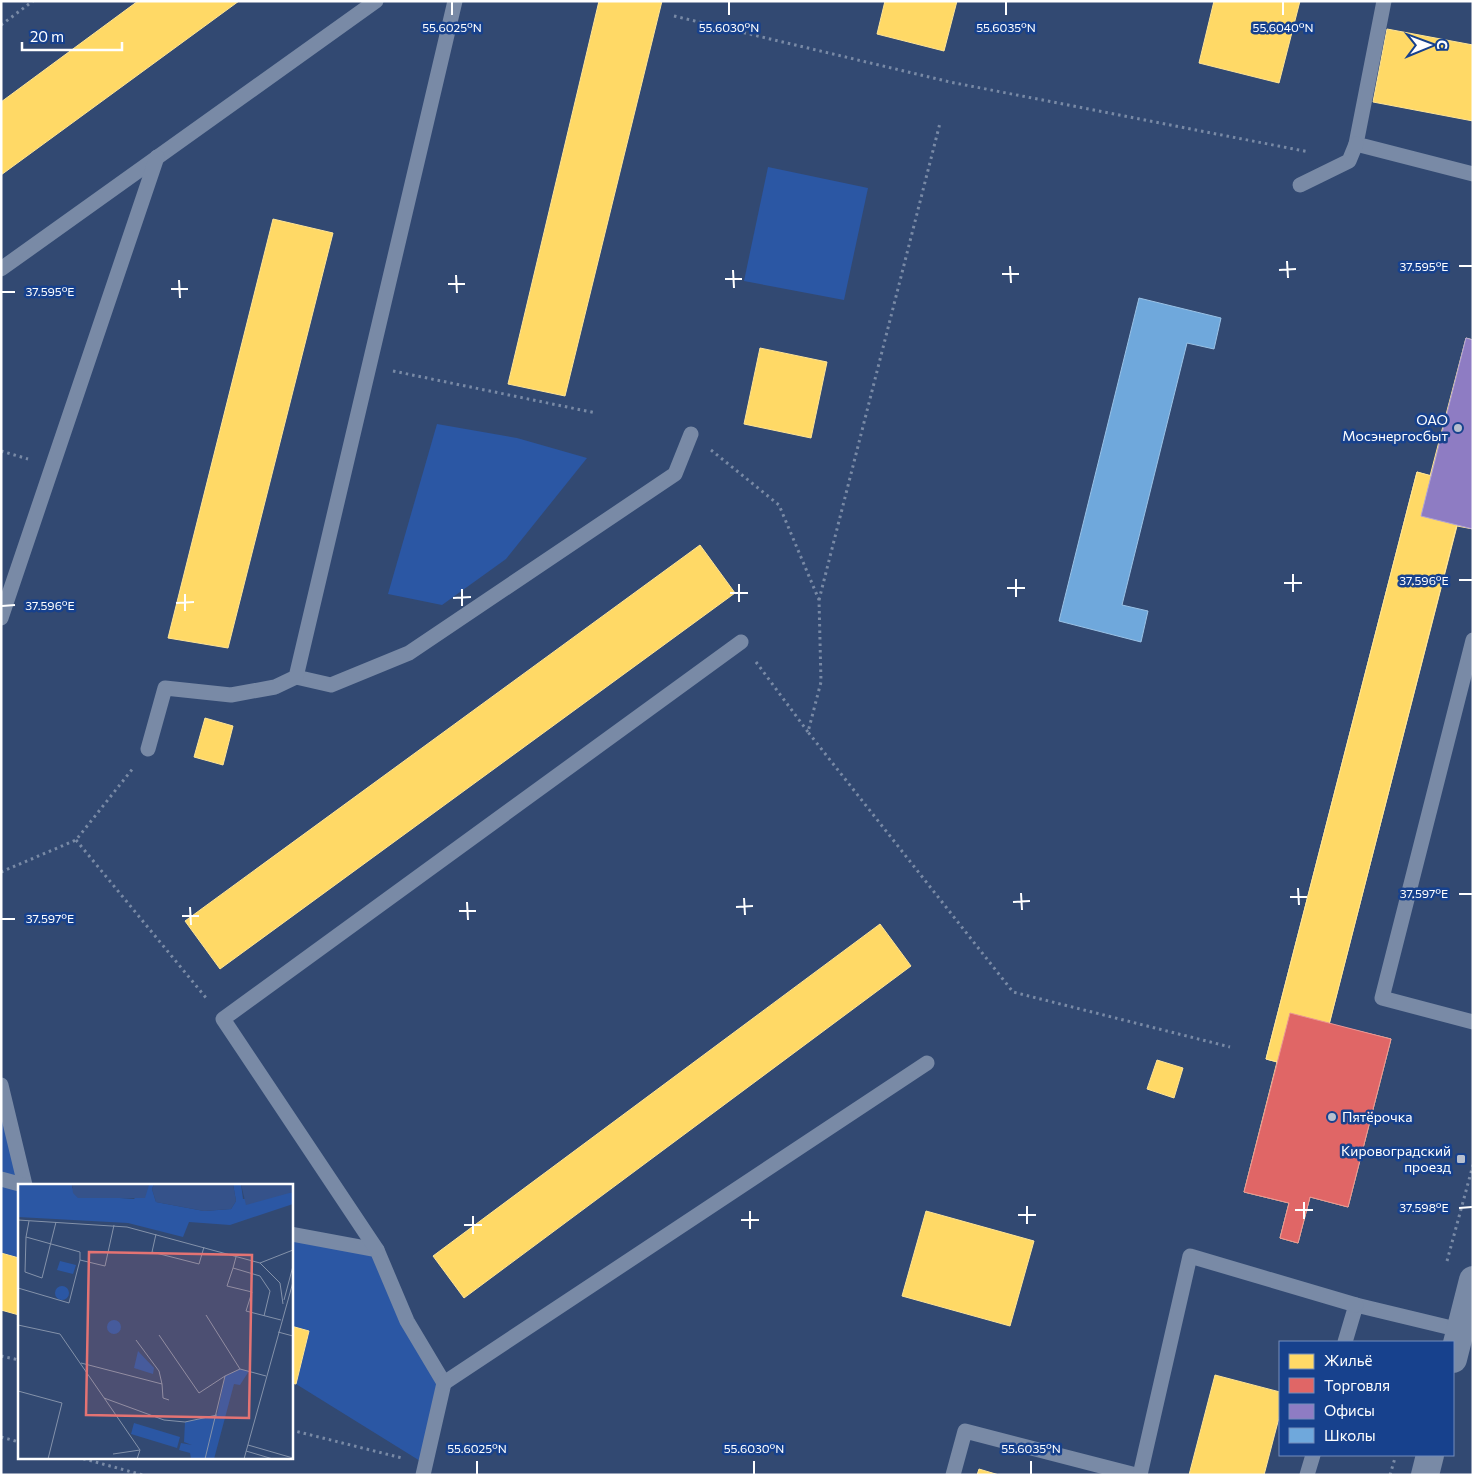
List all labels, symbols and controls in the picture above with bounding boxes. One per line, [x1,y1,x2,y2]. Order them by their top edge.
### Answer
scale bar [22,20,122,52]
text: 55.6025°N [422,20,482,34]
text: 55.6030°N [699,20,759,34]
text: 55.6035°N [976,20,1036,34]
text: 55.6040°N [1252,20,1314,34]
north arrow [1404,20,1454,70]
text: 20 m [30,27,64,45]
text: С [1434,40,1451,50]
text: 37.595°E [1400,259,1449,273]
text: 37.595°E [26,284,75,298]
place label: ОАО Мосэнергосбыт [1342,411,1448,444]
marker: ОАО Мосэнергосбыт [1452,422,1464,434]
text: 37.596°E [1399,573,1449,587]
text: 37.596°E [25,598,75,612]
text: 37.597°E [1400,886,1448,900]
text: 37.597°E [26,911,74,925]
place label: Пятёрочка [1342,1108,1412,1125]
marker: Пятёрочка [1326,1111,1338,1123]
place label: Кировоградский проезд [1341,1142,1451,1175]
marker: Кировоградский проезд [1455,1153,1467,1165]
inset map [18,1184,292,1458]
text: 37.598°E [1399,1200,1449,1214]
legend [1279,1341,1454,1456]
text: Жильё [1324,1351,1372,1369]
text: Торговля [1324,1376,1390,1394]
text: Офисы [1324,1401,1375,1419]
text: Школы [1324,1426,1376,1444]
text: 55.6025°N [447,1441,507,1455]
text: 55.6030°N [724,1441,784,1455]
text: 55.6035°N [1001,1441,1061,1455]

